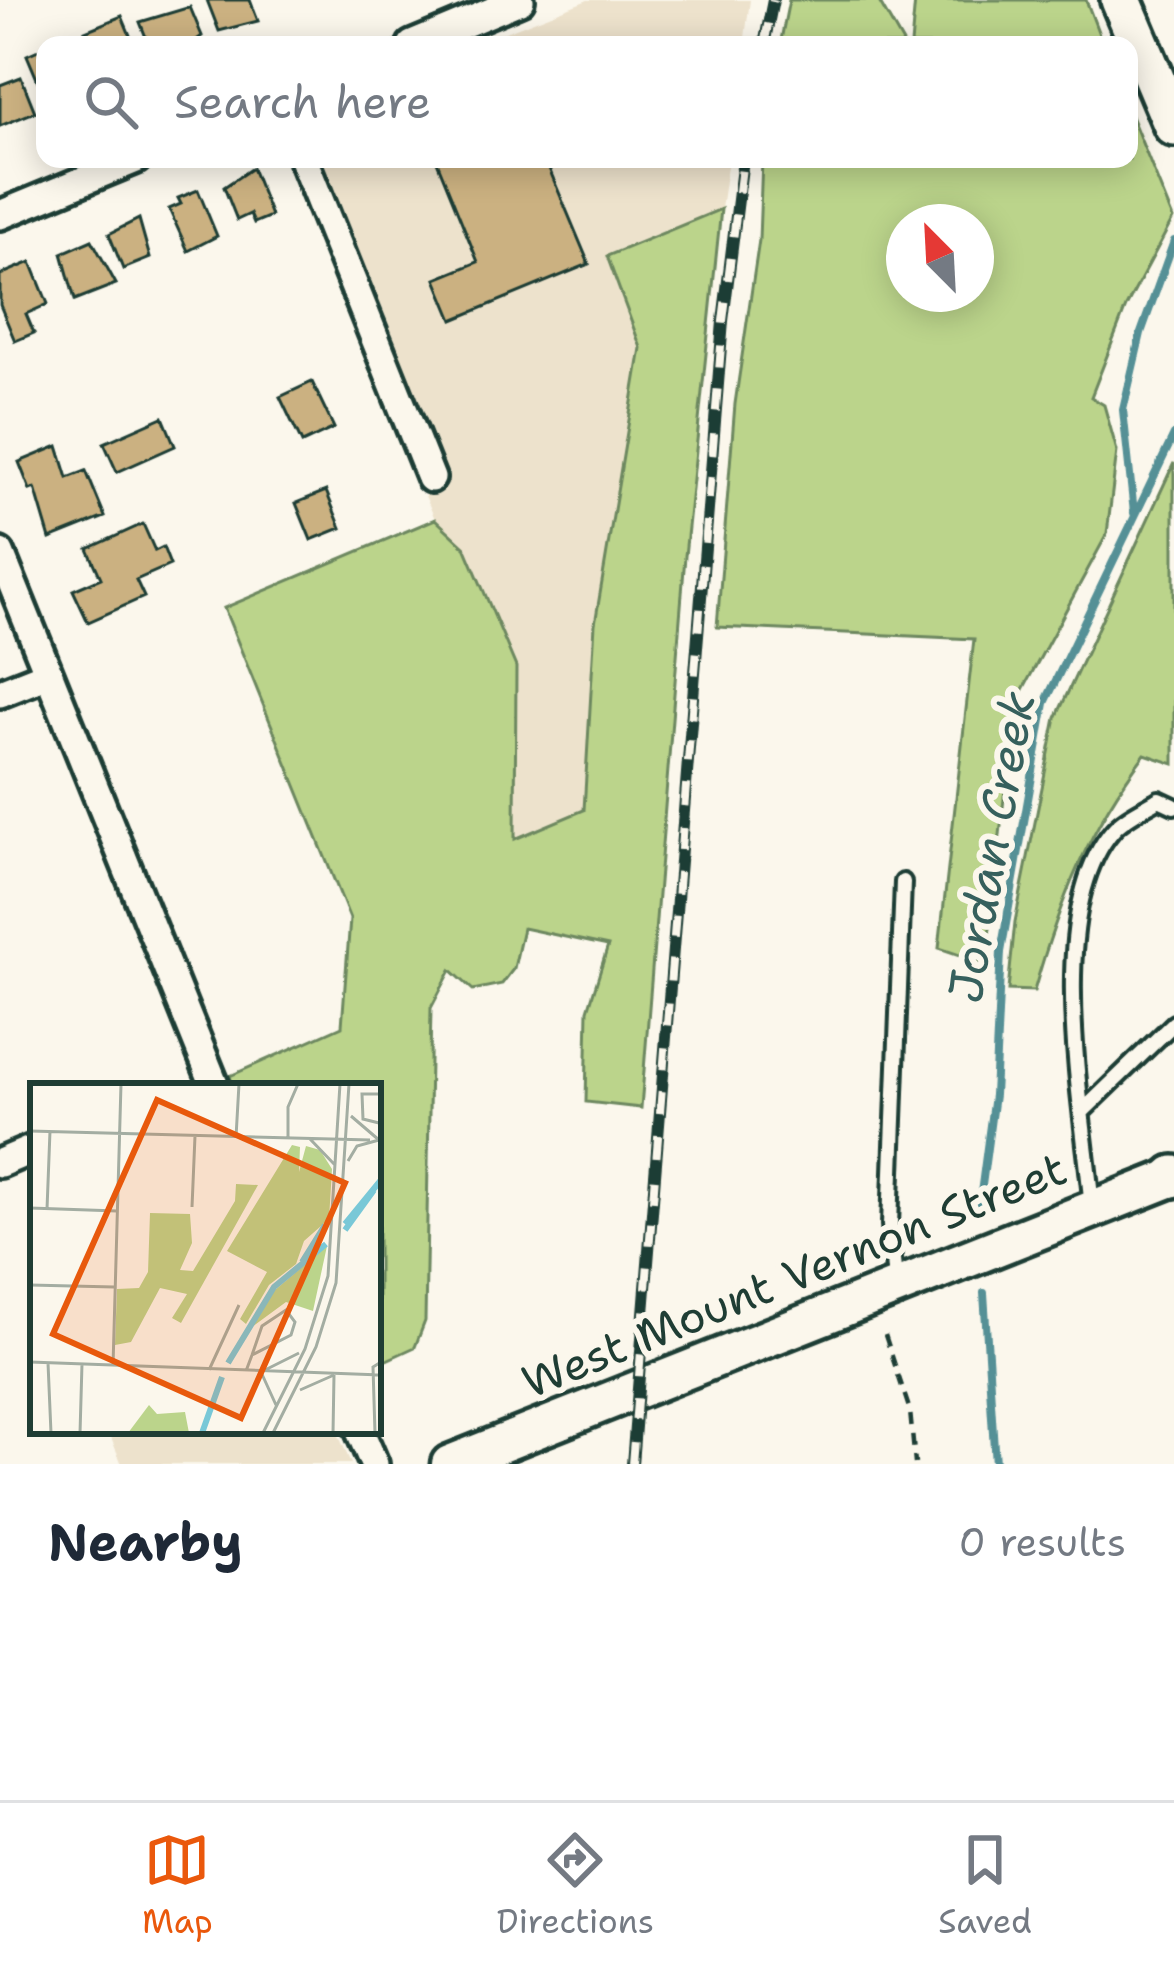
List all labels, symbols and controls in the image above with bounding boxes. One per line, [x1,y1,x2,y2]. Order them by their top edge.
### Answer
search box [36,36,1138,168]
icon: search [78,69,144,135]
text: Search here [174,72,431,132]
north arrow [886,204,994,312]
water label: Jordan Creek [932,686,1050,1008]
inset map [30,1083,381,1434]
street label: West Mount Vernon Street [513,1138,1075,1412]
text: Nearby [48,1508,243,1576]
text: 0 results [959,1516,1126,1568]
tab: Map [142,1827,213,1944]
tab: Directions [497,1827,654,1944]
tab: Saved [938,1827,1032,1944]

